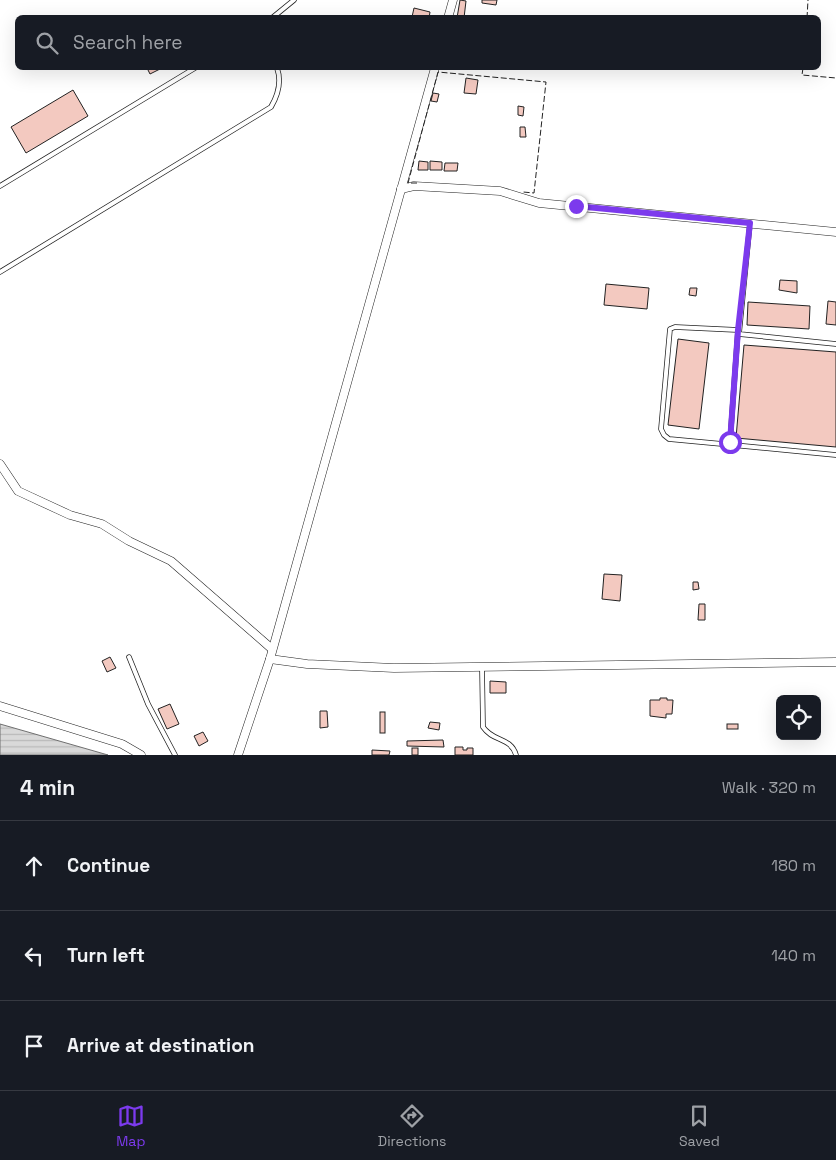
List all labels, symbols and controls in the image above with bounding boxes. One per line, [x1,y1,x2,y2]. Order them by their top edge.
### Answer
search box [15,15,821,70]
icon: search [33,29,61,57]
text: Search here [73,30,183,55]
route end [565,195,588,218]
route start [719,431,742,454]
map controls [776,695,821,740]
button: locate [776,695,821,740]
text: 4 min [20,774,75,801]
text: Walk · 320 m [722,777,816,798]
icon: ahead [20,852,48,880]
text: Continue [67,853,150,878]
text: 180 m [771,855,816,876]
icon: left [20,942,48,970]
text: Turn left [67,943,145,968]
text: 140 m [771,945,816,966]
icon: arrive [20,1032,48,1060]
text: Arrive at destination [67,1033,255,1058]
tab: Map [116,1102,145,1150]
tab: Directions [378,1102,446,1150]
tab: Saved [679,1102,720,1150]

